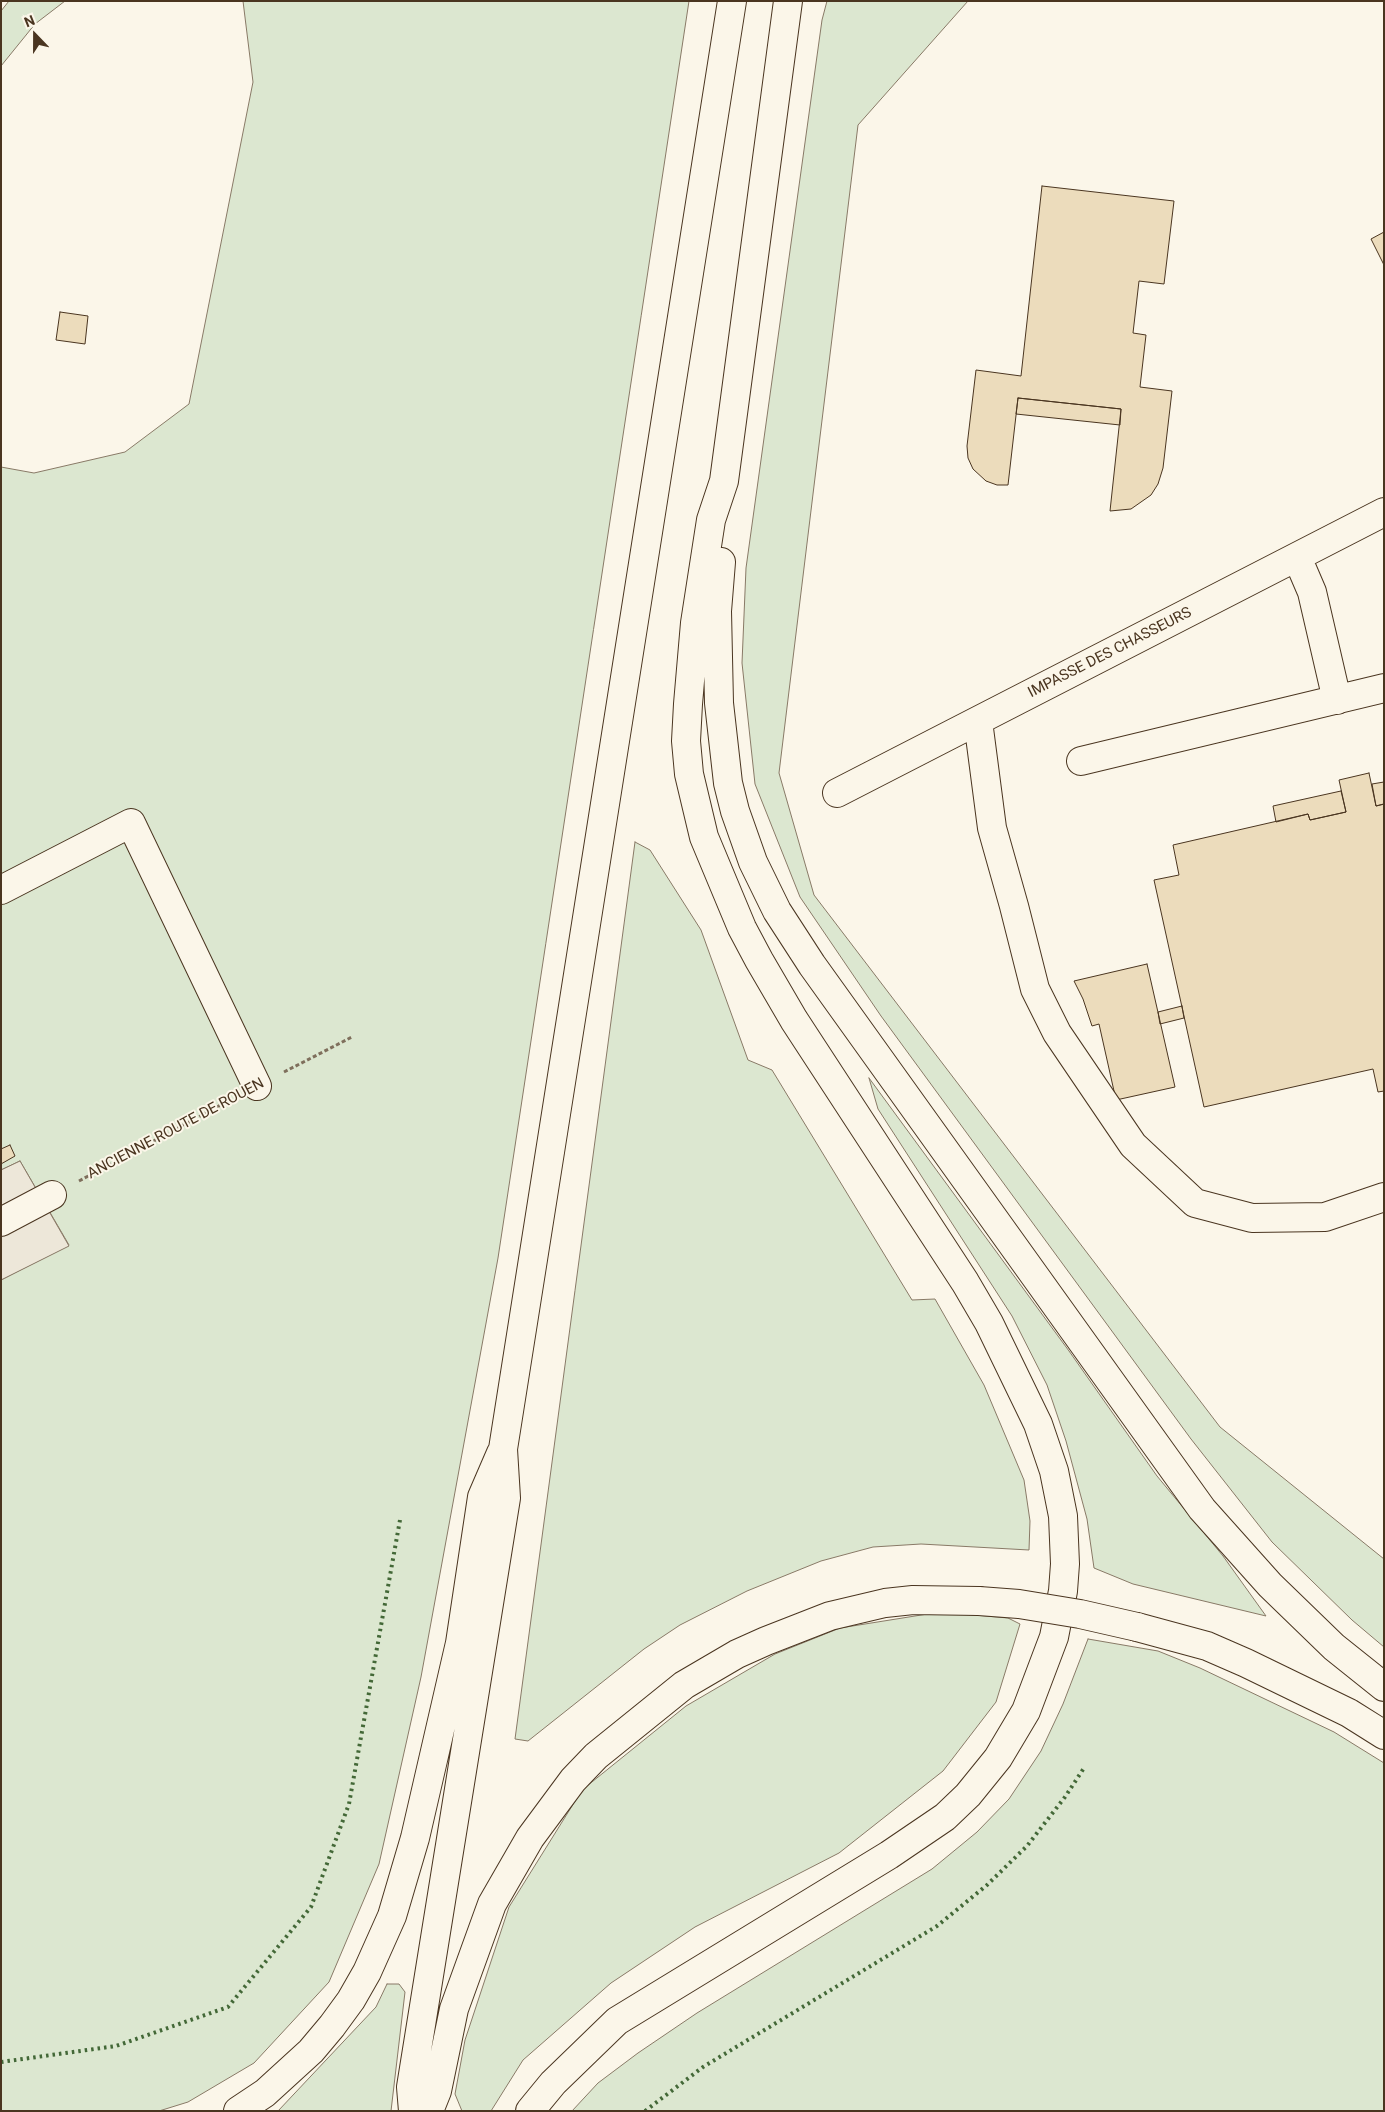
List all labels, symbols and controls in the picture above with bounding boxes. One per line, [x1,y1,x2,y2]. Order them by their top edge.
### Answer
north arrow [10,10,60,60]
text: N [22,12,37,30]
street label: IMPASSE DES CHASSEURS [1025,604,1195,702]
street label: ANCIENNE ROUTE DE ROUEN [85,1075,267,1183]

